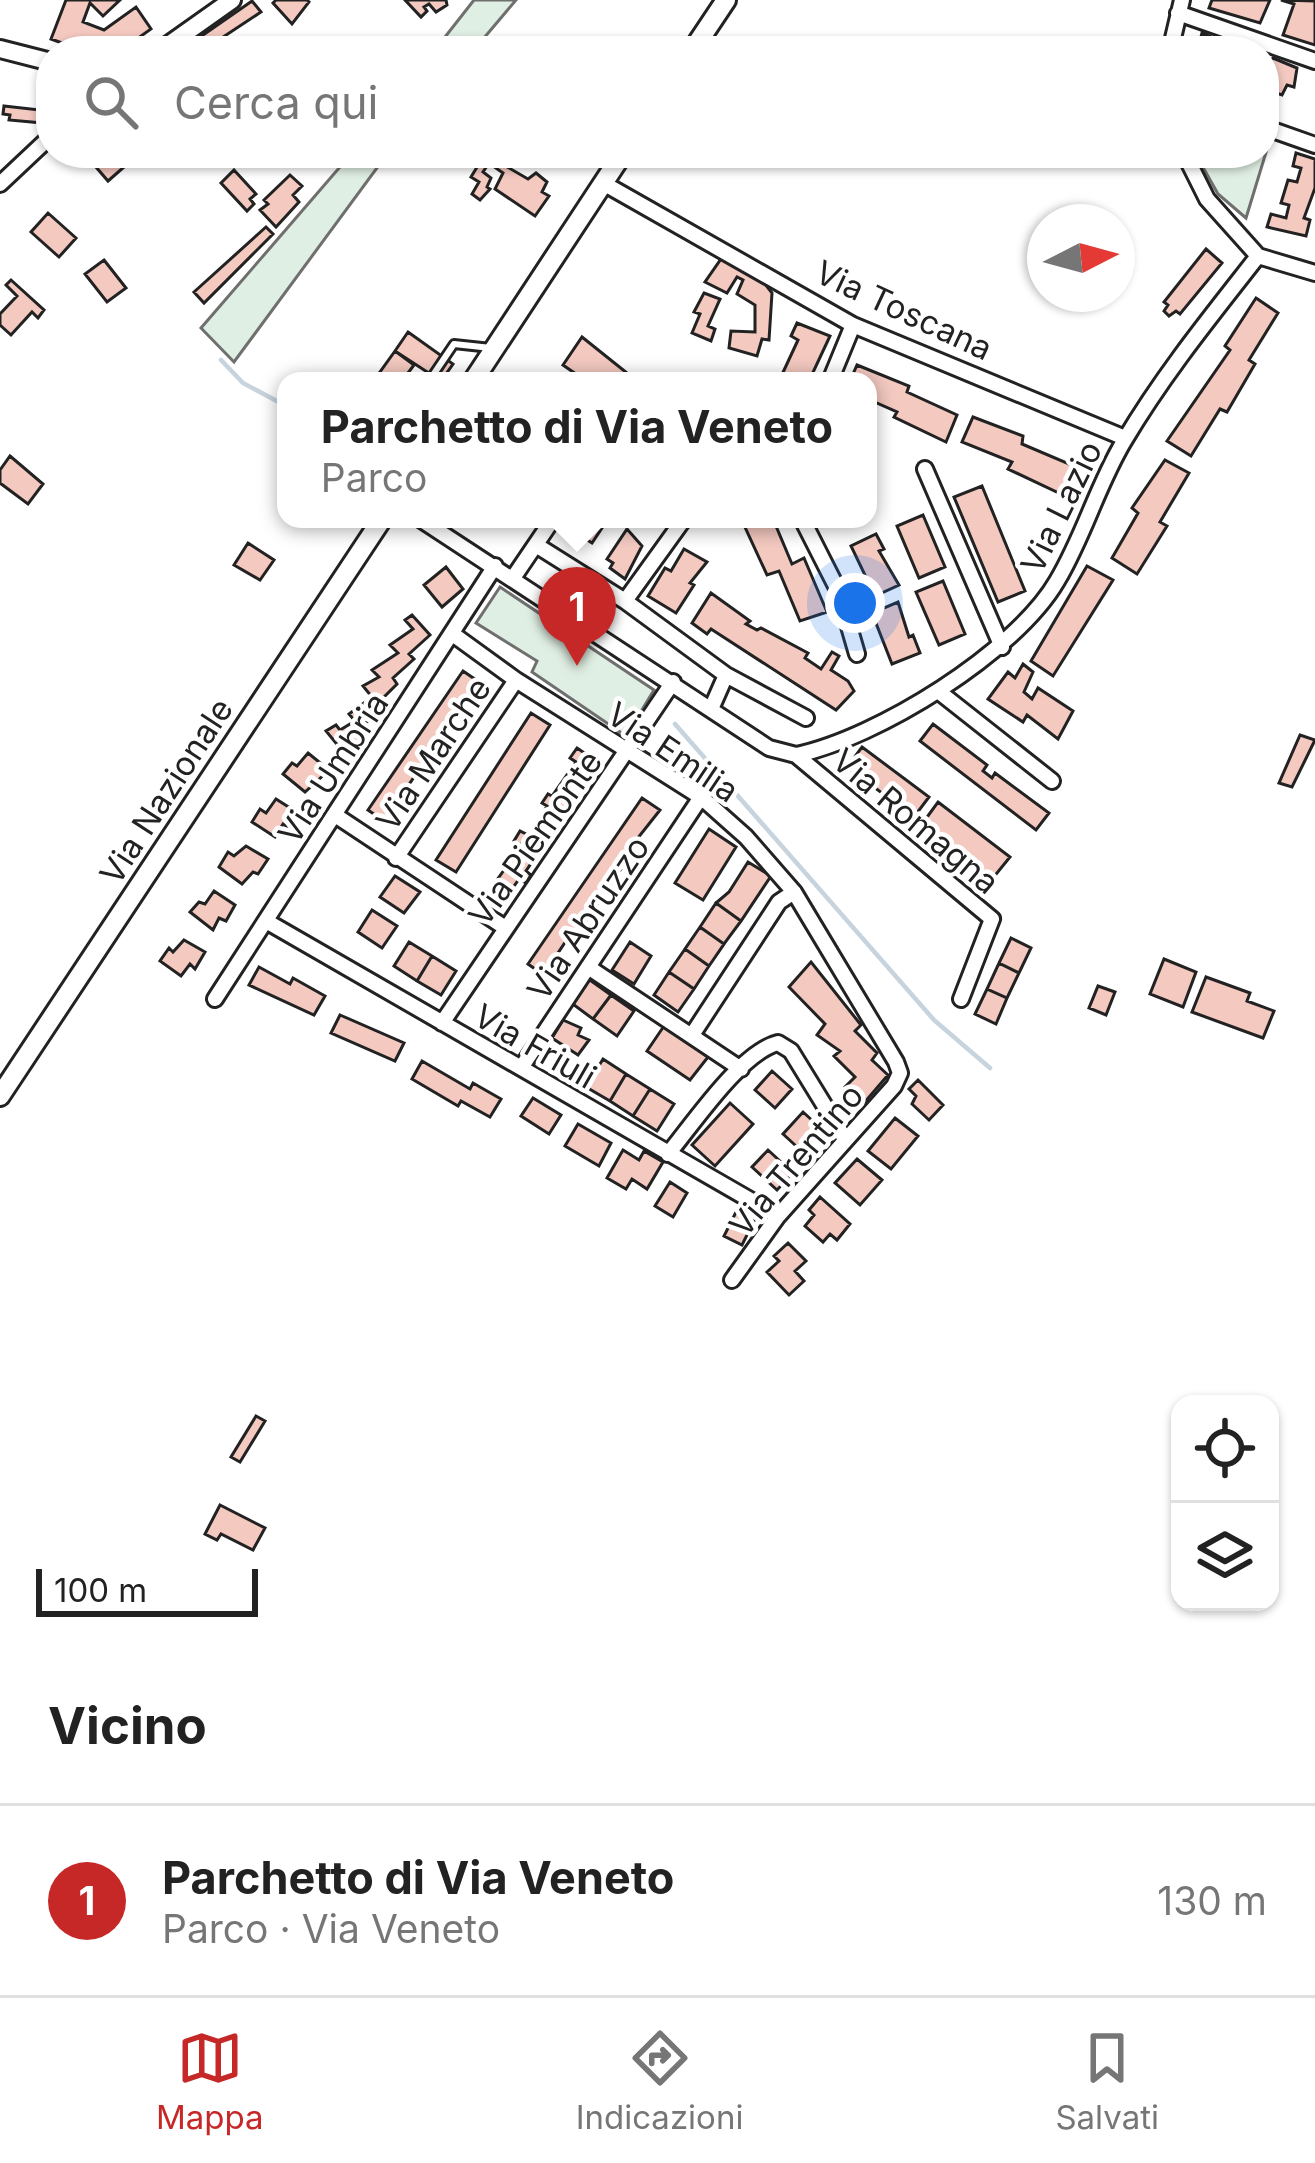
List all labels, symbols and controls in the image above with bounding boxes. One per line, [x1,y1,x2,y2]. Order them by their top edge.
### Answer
search box [36,36,1279,168]
icon: search [78,69,144,135]
text: Cerca qui [174,75,378,130]
north arrow [1027,204,1135,312]
street label: Via Toscana [809,252,999,368]
popup [277,372,877,528]
text: Parchetto di Via Veneto [321,399,833,454]
street label: Via Lazio [1012,435,1110,579]
text: Parco [321,454,427,501]
pin: 1 [538,567,616,666]
your location [825,573,885,633]
street label: Via Marche [367,670,499,838]
street label: Via Umbria [269,685,397,851]
street label: Via Nazionale [91,691,241,891]
street label: Via Emilia [600,694,746,810]
street label: Via Romagna [825,740,1007,902]
street label: Via Piemonte [460,743,610,933]
street label: Via Abruzzo [519,828,657,1008]
street label: Via Friuli [467,995,603,1097]
street label: Via Trentino [721,1076,871,1244]
map controls [1171,1395,1279,1611]
button: locate [1171,1395,1279,1503]
button: layers [1171,1503,1279,1611]
scale bar [36,1563,258,1616]
text: 100 m [54,1570,147,1610]
text: Vicino [48,1695,207,1756]
text: Parchetto di Via Veneto [162,1850,674,1905]
text: 1 [79,1877,95,1924]
text: 130 m [1157,1877,1267,1924]
text: Parco · Via Veneto [162,1905,500,1952]
tab: Mappa [156,2025,264,2137]
tab: Indicazioni [576,2025,743,2137]
tab: Salvati [1055,2025,1159,2137]

